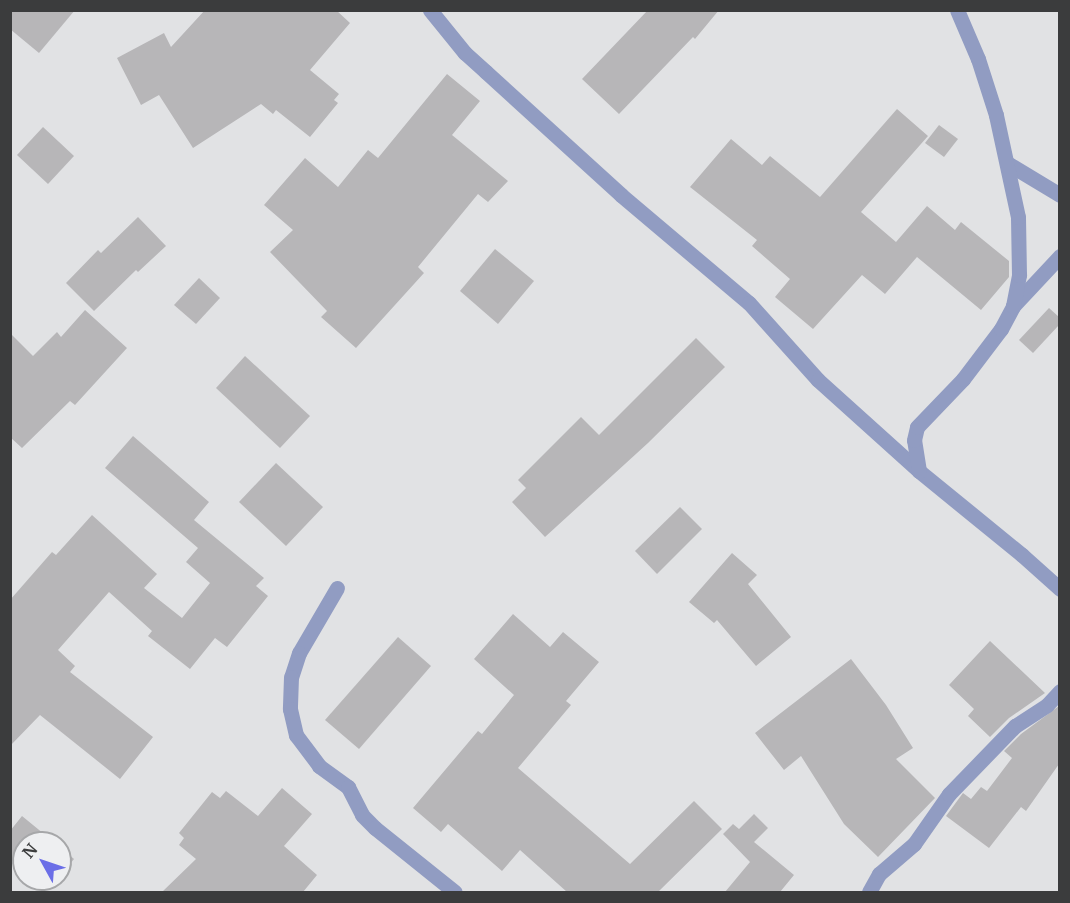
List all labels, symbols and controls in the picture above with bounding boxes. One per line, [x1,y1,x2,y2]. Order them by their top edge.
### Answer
north arrow [12,831,72,891]
text: N [18,839,41,862]

